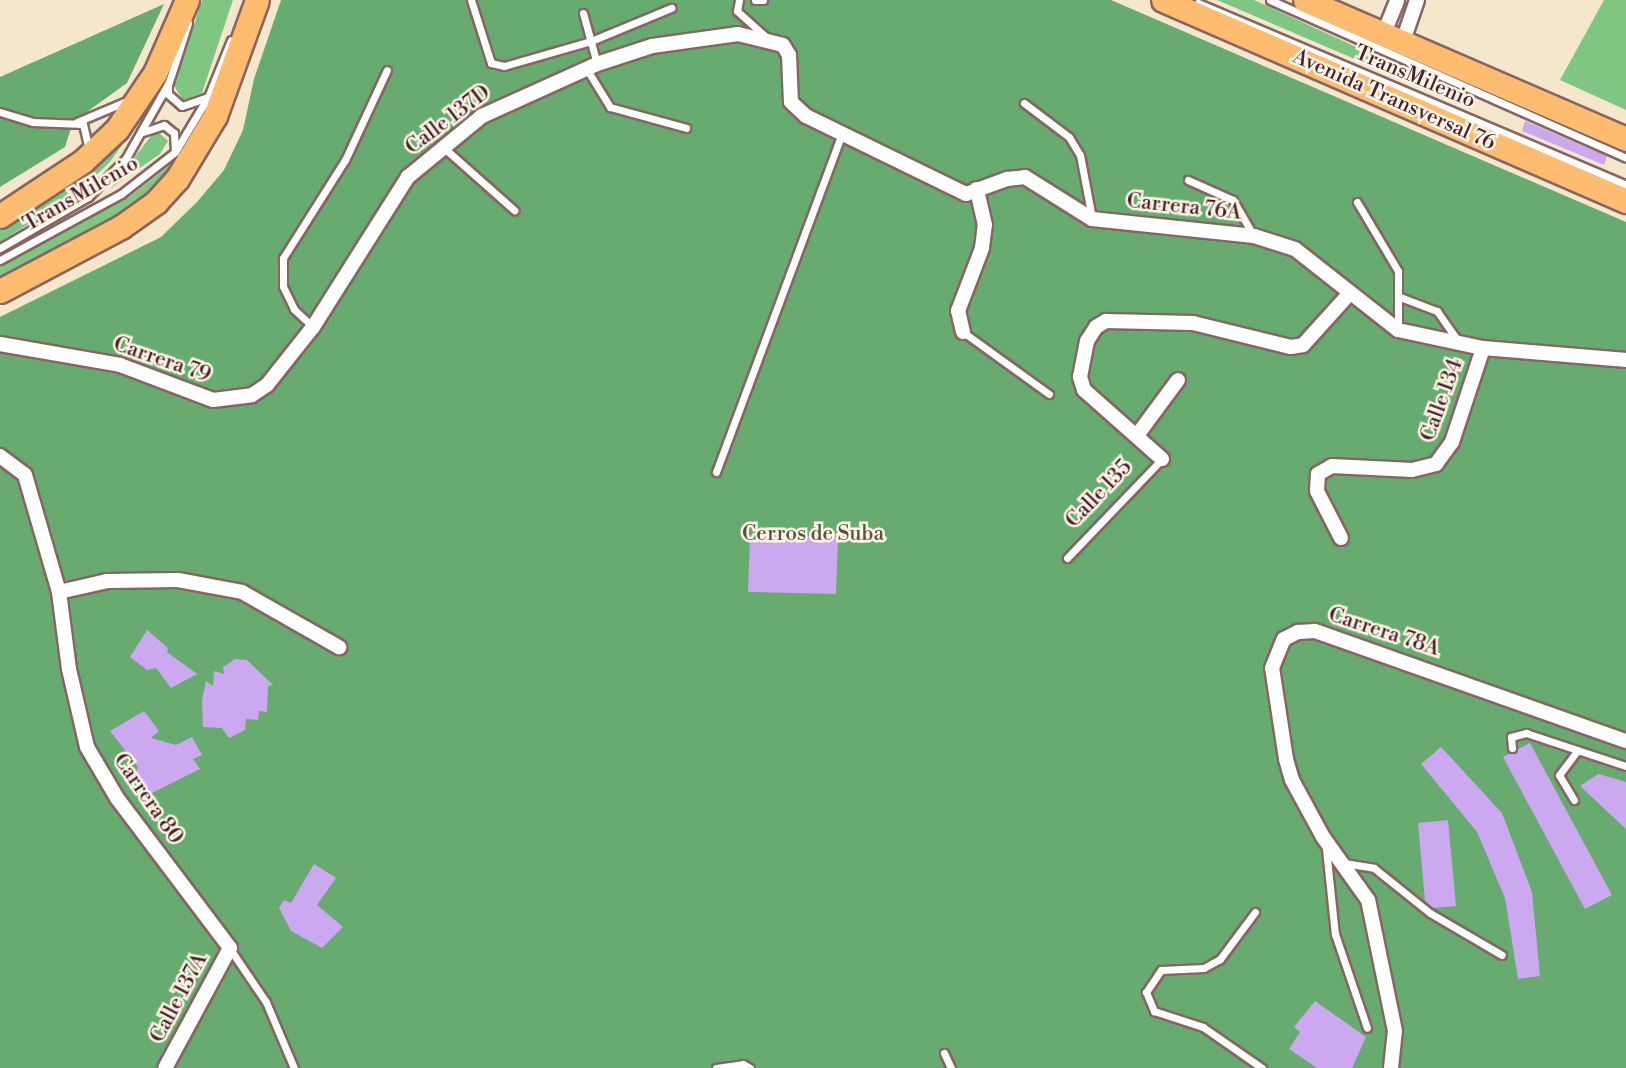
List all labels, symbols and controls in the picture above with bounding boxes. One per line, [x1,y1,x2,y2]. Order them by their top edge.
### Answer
street label: TransMilenio [1351,40,1479,114]
street label: Avenida Transversal 76 [1289,44,1499,156]
street label: Calle 137D [401,80,495,160]
street label: TransMilenio [19,151,143,237]
street label: Carrera 76A [1125,188,1243,226]
street label: Carrera 79 [110,332,214,388]
street label: Calle 134 [1415,355,1469,445]
street label: Calle 135 [1061,455,1137,533]
park label: Cerros de Suba [742,521,884,547]
street label: Carrera 78A [1325,602,1443,662]
street label: Carrera 80 [108,749,188,849]
street label: Calle 137A [145,949,213,1047]

